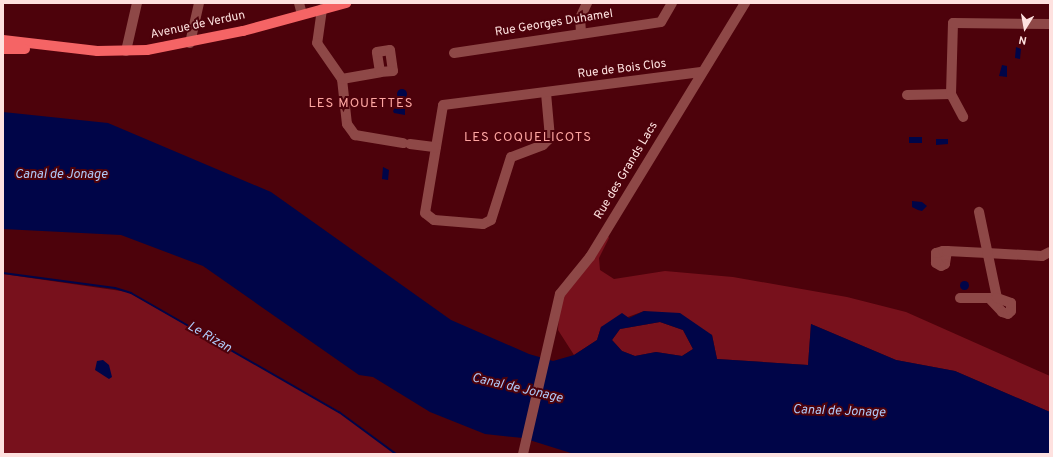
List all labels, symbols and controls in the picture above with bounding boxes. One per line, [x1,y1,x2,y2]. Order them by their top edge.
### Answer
street label: Rue Georges Duhamel [494,8,614,40]
north arrow [1005,8,1045,48]
street label: Avenue de Verdun [149,9,247,43]
text: N [1017,32,1028,47]
street label: Rue de Bois Clos [577,57,667,83]
district label: LES MOUETTES [308,96,414,112]
street label: Rue des Grands Lacs [592,120,662,222]
district label: LES COQUELICOTS [464,130,592,146]
water label: Canal de Jonage [15,167,107,183]
water label: Le Rizan [184,319,234,357]
water label: Canal de Jonage [470,371,564,407]
water label: Canal de Jonage [792,403,886,421]

